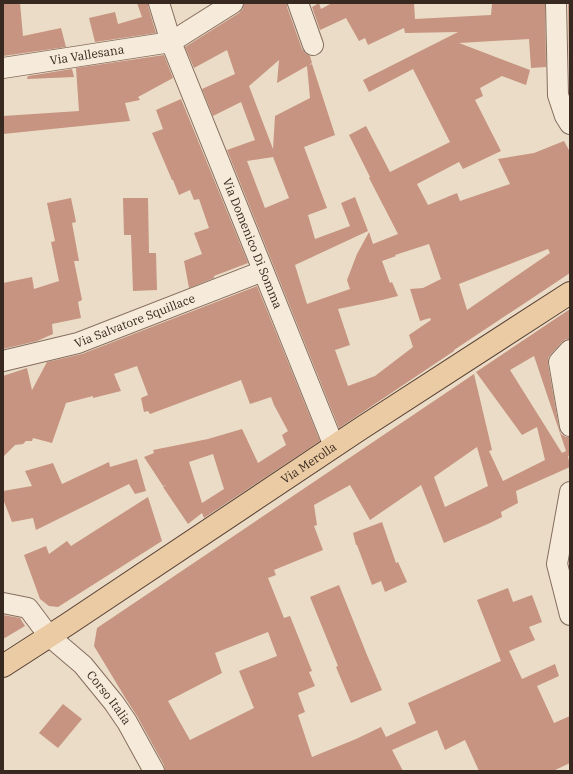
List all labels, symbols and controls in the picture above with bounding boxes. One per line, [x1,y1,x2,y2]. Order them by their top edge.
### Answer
street label: Via Vallesana [49,41,126,68]
street label: Via Domenico Di Somma [220,176,286,311]
street label: Via Salvatore Squillace [72,290,197,351]
street label: Via Merolla [278,439,340,487]
street label: Corso Italia [84,667,135,728]

